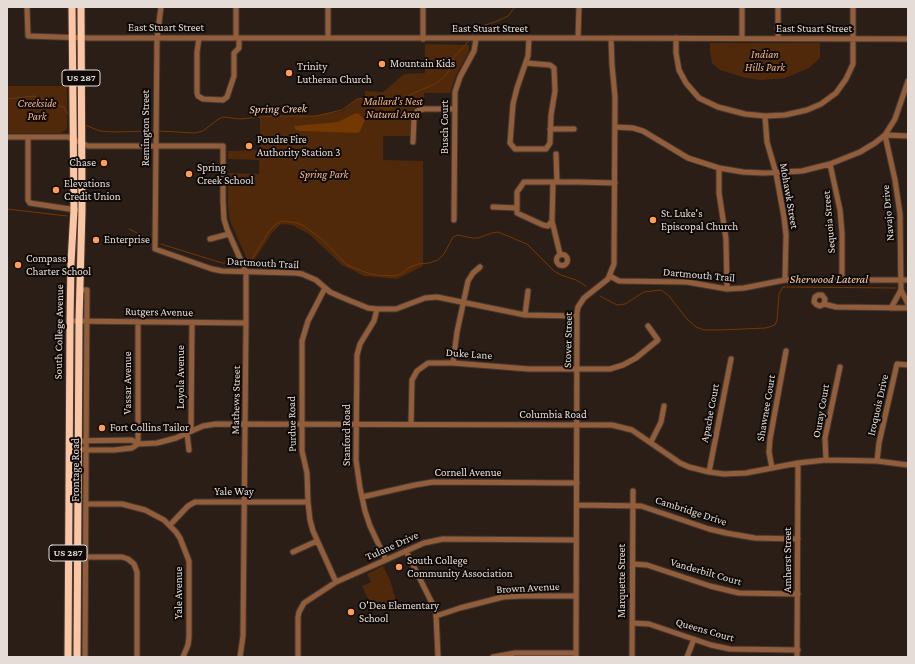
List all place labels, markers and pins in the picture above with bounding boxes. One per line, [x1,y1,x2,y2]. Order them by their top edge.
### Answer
place label: Mountain Kids [390,57,455,71]
marker: Mountain Kids [377,59,387,69]
place label: Trinity Lutheran Church [297,60,372,86]
marker: Trinity Lutheran Church [284,68,294,78]
place label: Poudre Fire Authority Station 3 [257,133,340,159]
marker: Poudre Fire Authority Station 3 [244,141,254,151]
place label: Chase [69,156,96,170]
marker: Chase [99,158,109,168]
place label: Spring Creek School [197,161,254,187]
marker: Spring Creek School [184,169,194,179]
place label: Elevations Credit Union [64,177,121,203]
marker: Elevations Credit Union [51,185,61,195]
place label: St. Luke's Episcopal Church [661,207,738,233]
marker: St. Luke's Episcopal Church [648,215,658,225]
place label: Enterprise [104,233,150,247]
marker: Enterprise [91,235,101,245]
place label: Compass Charter School [26,252,91,278]
marker: Compass Charter School [13,260,23,270]
place label: Fort Collins Tailor [110,421,189,435]
marker: Fort Collins Tailor [97,423,107,433]
place label: South College Community Association [407,554,513,580]
marker: South College Community Association [394,562,404,572]
place label: O'Dea Elementary School [359,599,439,625]
marker: O'Dea Elementary School [346,607,356,617]

